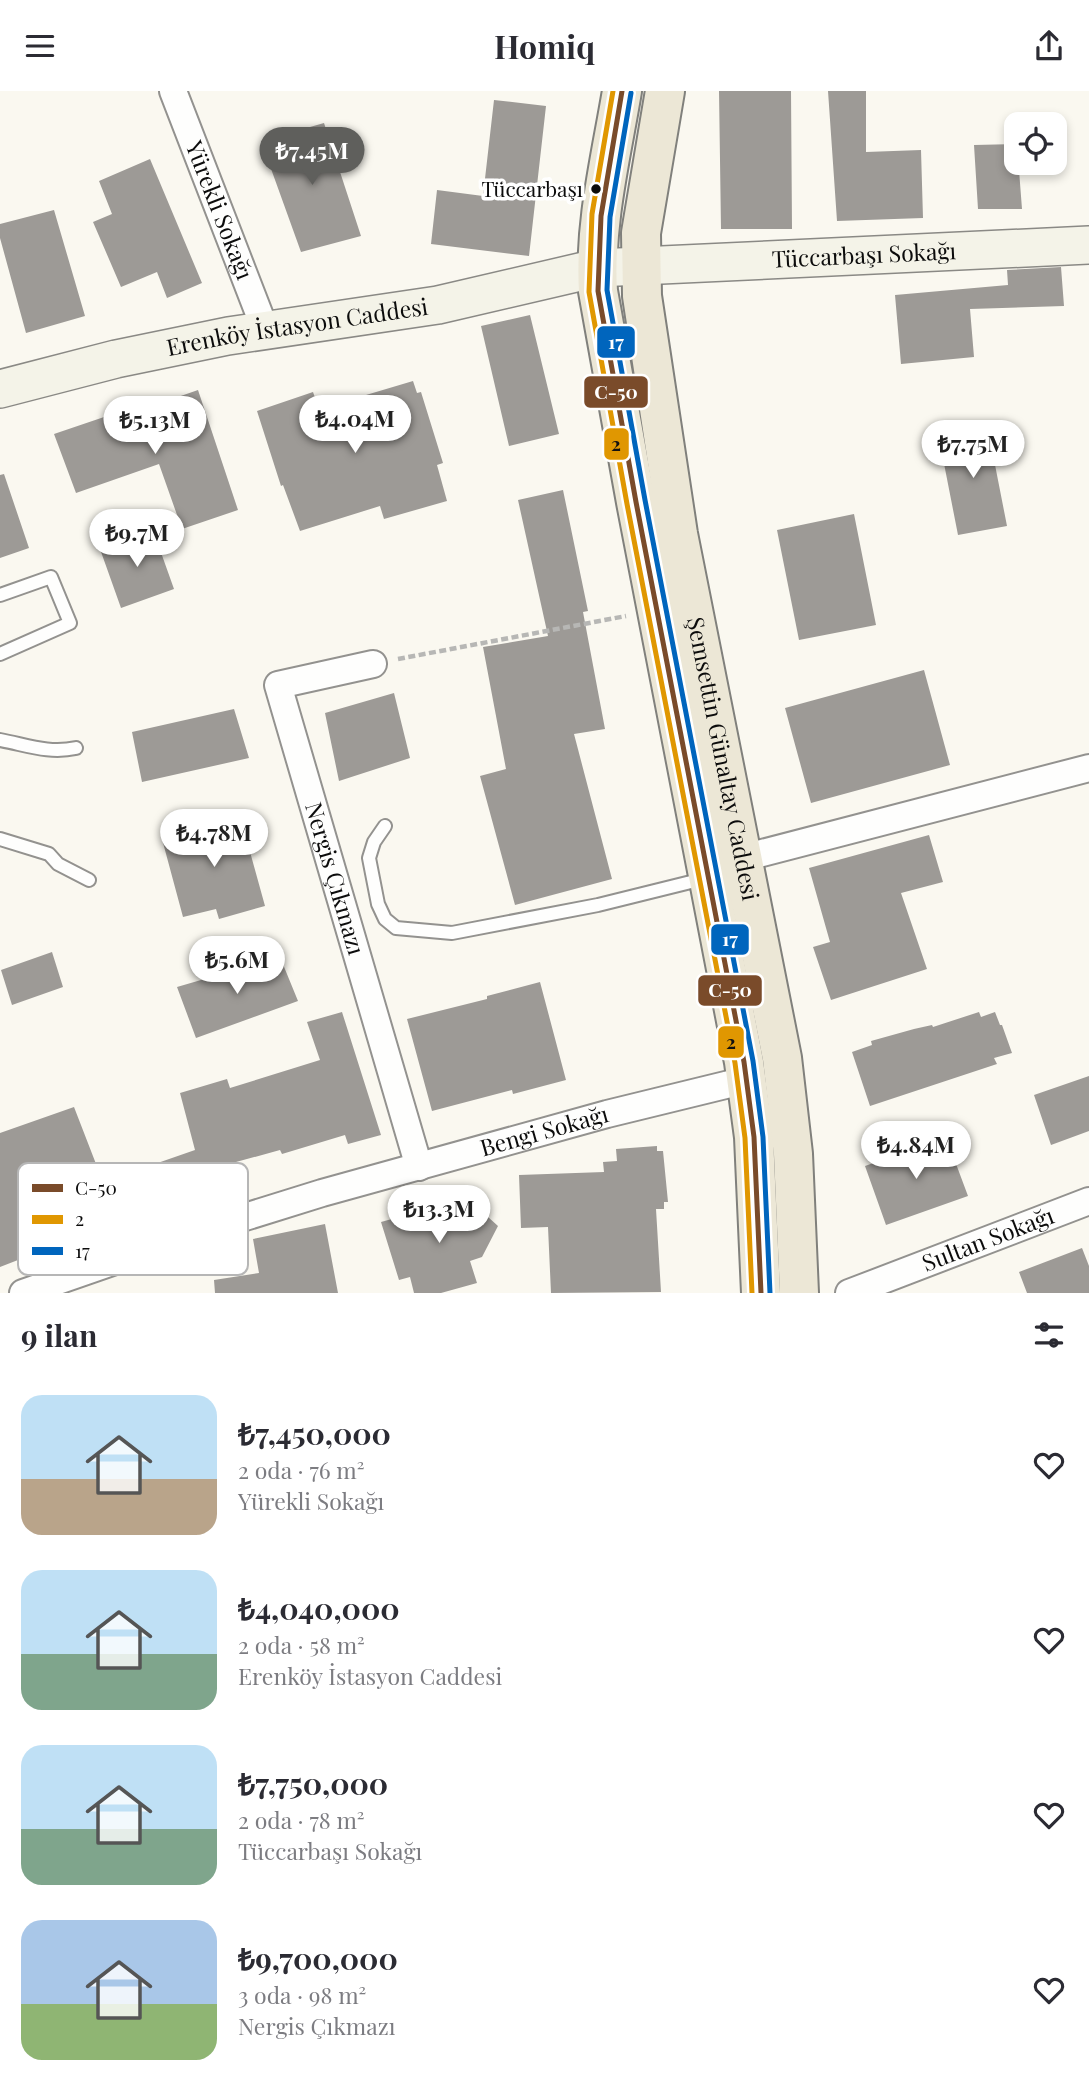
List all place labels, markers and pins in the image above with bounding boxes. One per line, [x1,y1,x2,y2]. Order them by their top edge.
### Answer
pin: ₺7.45M [255,127,369,187]
place label: Tüccarbaşı [482,174,583,202]
marker: Tüccarbaşı [589,182,603,196]
pin: ₺4.04M [298,395,412,455]
pin: ₺5.13M [98,397,212,456]
pin: ₺7.75M [916,421,1030,480]
pin: ₺9.7M [88,510,186,569]
pin: ₺4.78M [157,809,271,869]
pin: ₺5.6M [188,937,286,996]
pin: ₺4.84M [859,1121,973,1181]
pin: ₺13.3M [382,1185,496,1245]

